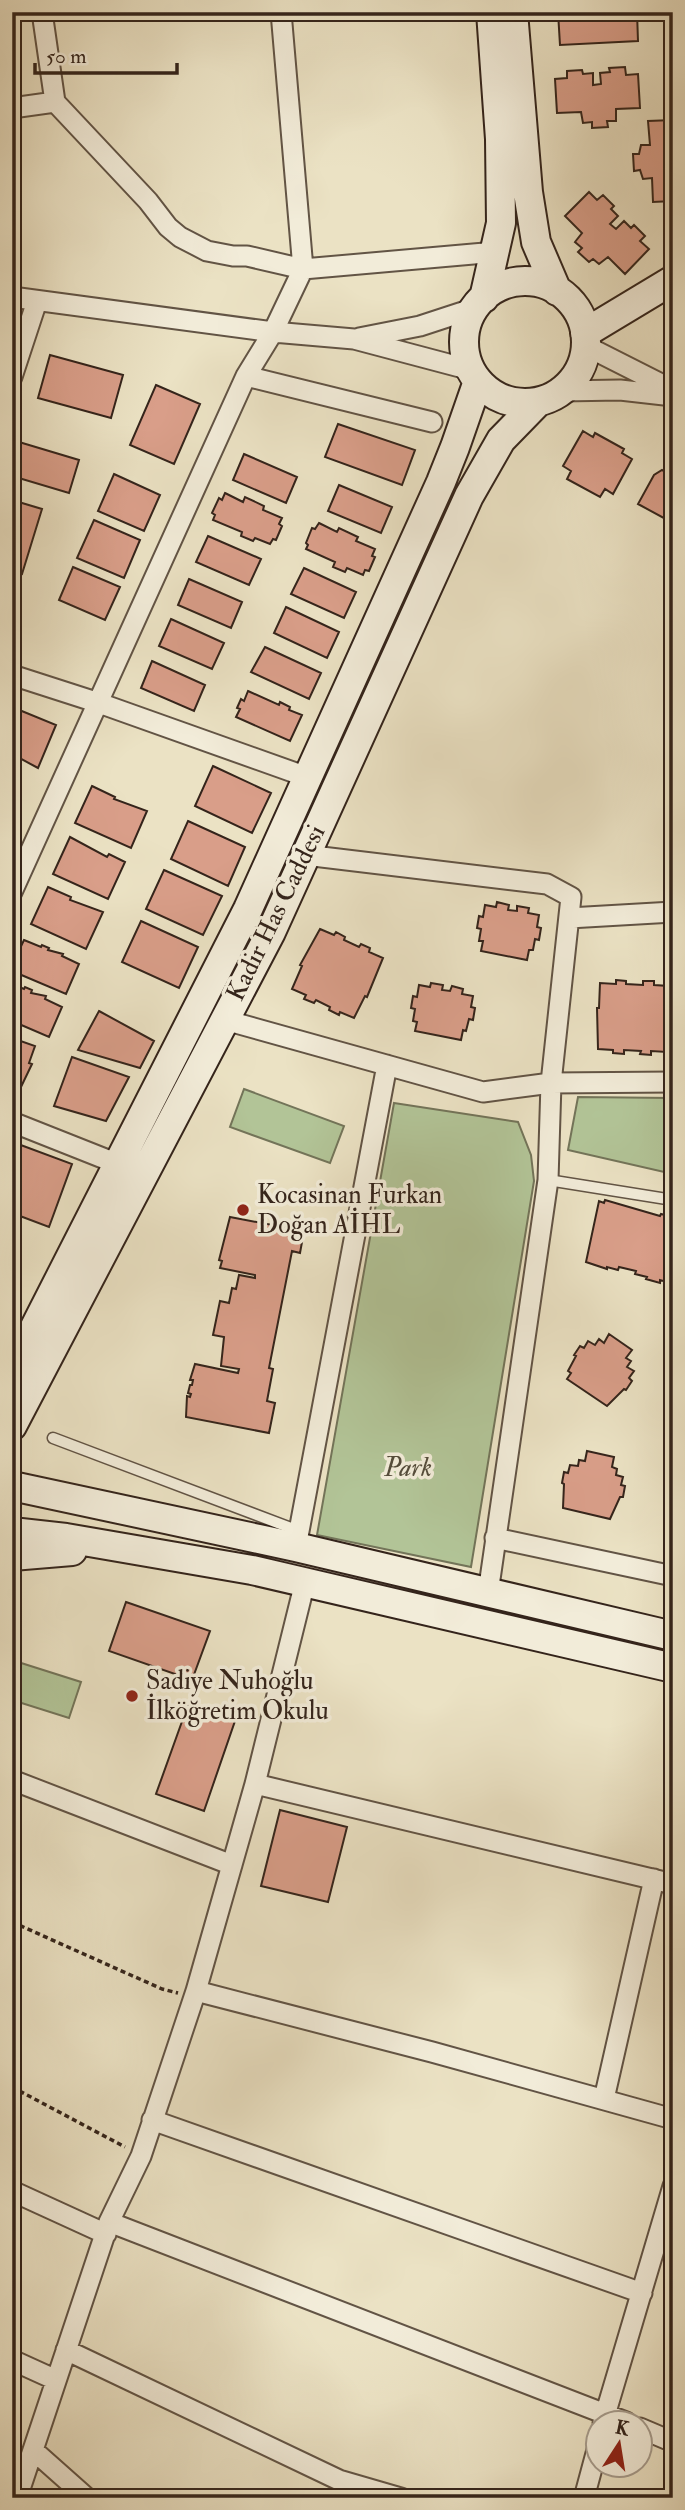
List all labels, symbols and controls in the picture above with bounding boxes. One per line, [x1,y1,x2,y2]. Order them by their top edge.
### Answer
scale bar [35,32,177,76]
text: 50 m [46,43,87,70]
street label: Kadir Has Caddesi [220,820,333,1006]
place label: Kocasinan Furkan Doğan AİHL [257,1179,442,1241]
marker: Kocasinan Furkan Doğan AİHL [235,1202,251,1218]
park label: Park [383,1452,432,1484]
place label: Sadiye Nuhoğlu İlköğretim Okulu [146,1665,329,1727]
marker: Sadiye Nuhoğlu İlköğretim Okulu [124,1688,140,1704]
north arrow [584,2408,654,2478]
text: K [613,2415,632,2442]

